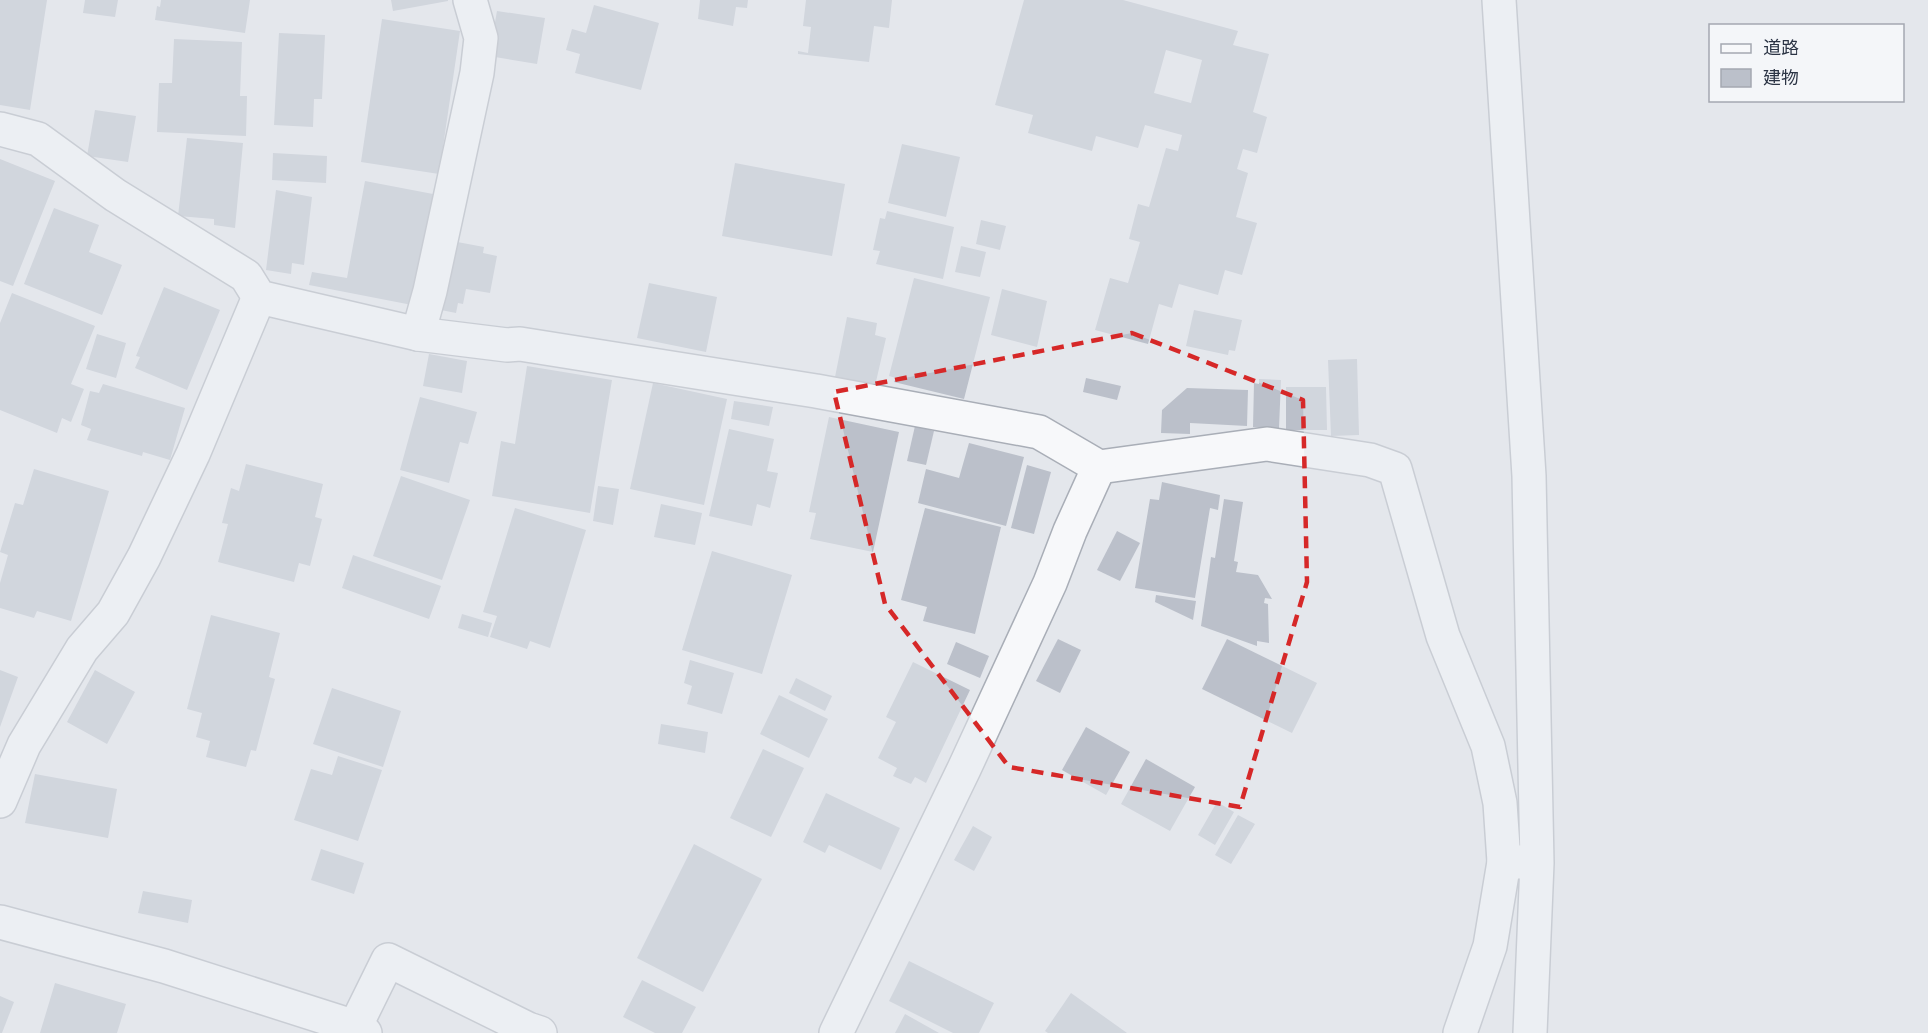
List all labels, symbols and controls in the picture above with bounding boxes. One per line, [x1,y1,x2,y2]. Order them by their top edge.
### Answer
legend [1709,24,1904,102]
text: 道路 [1763,36,1799,60]
text: 建物 [1763,66,1799,90]

